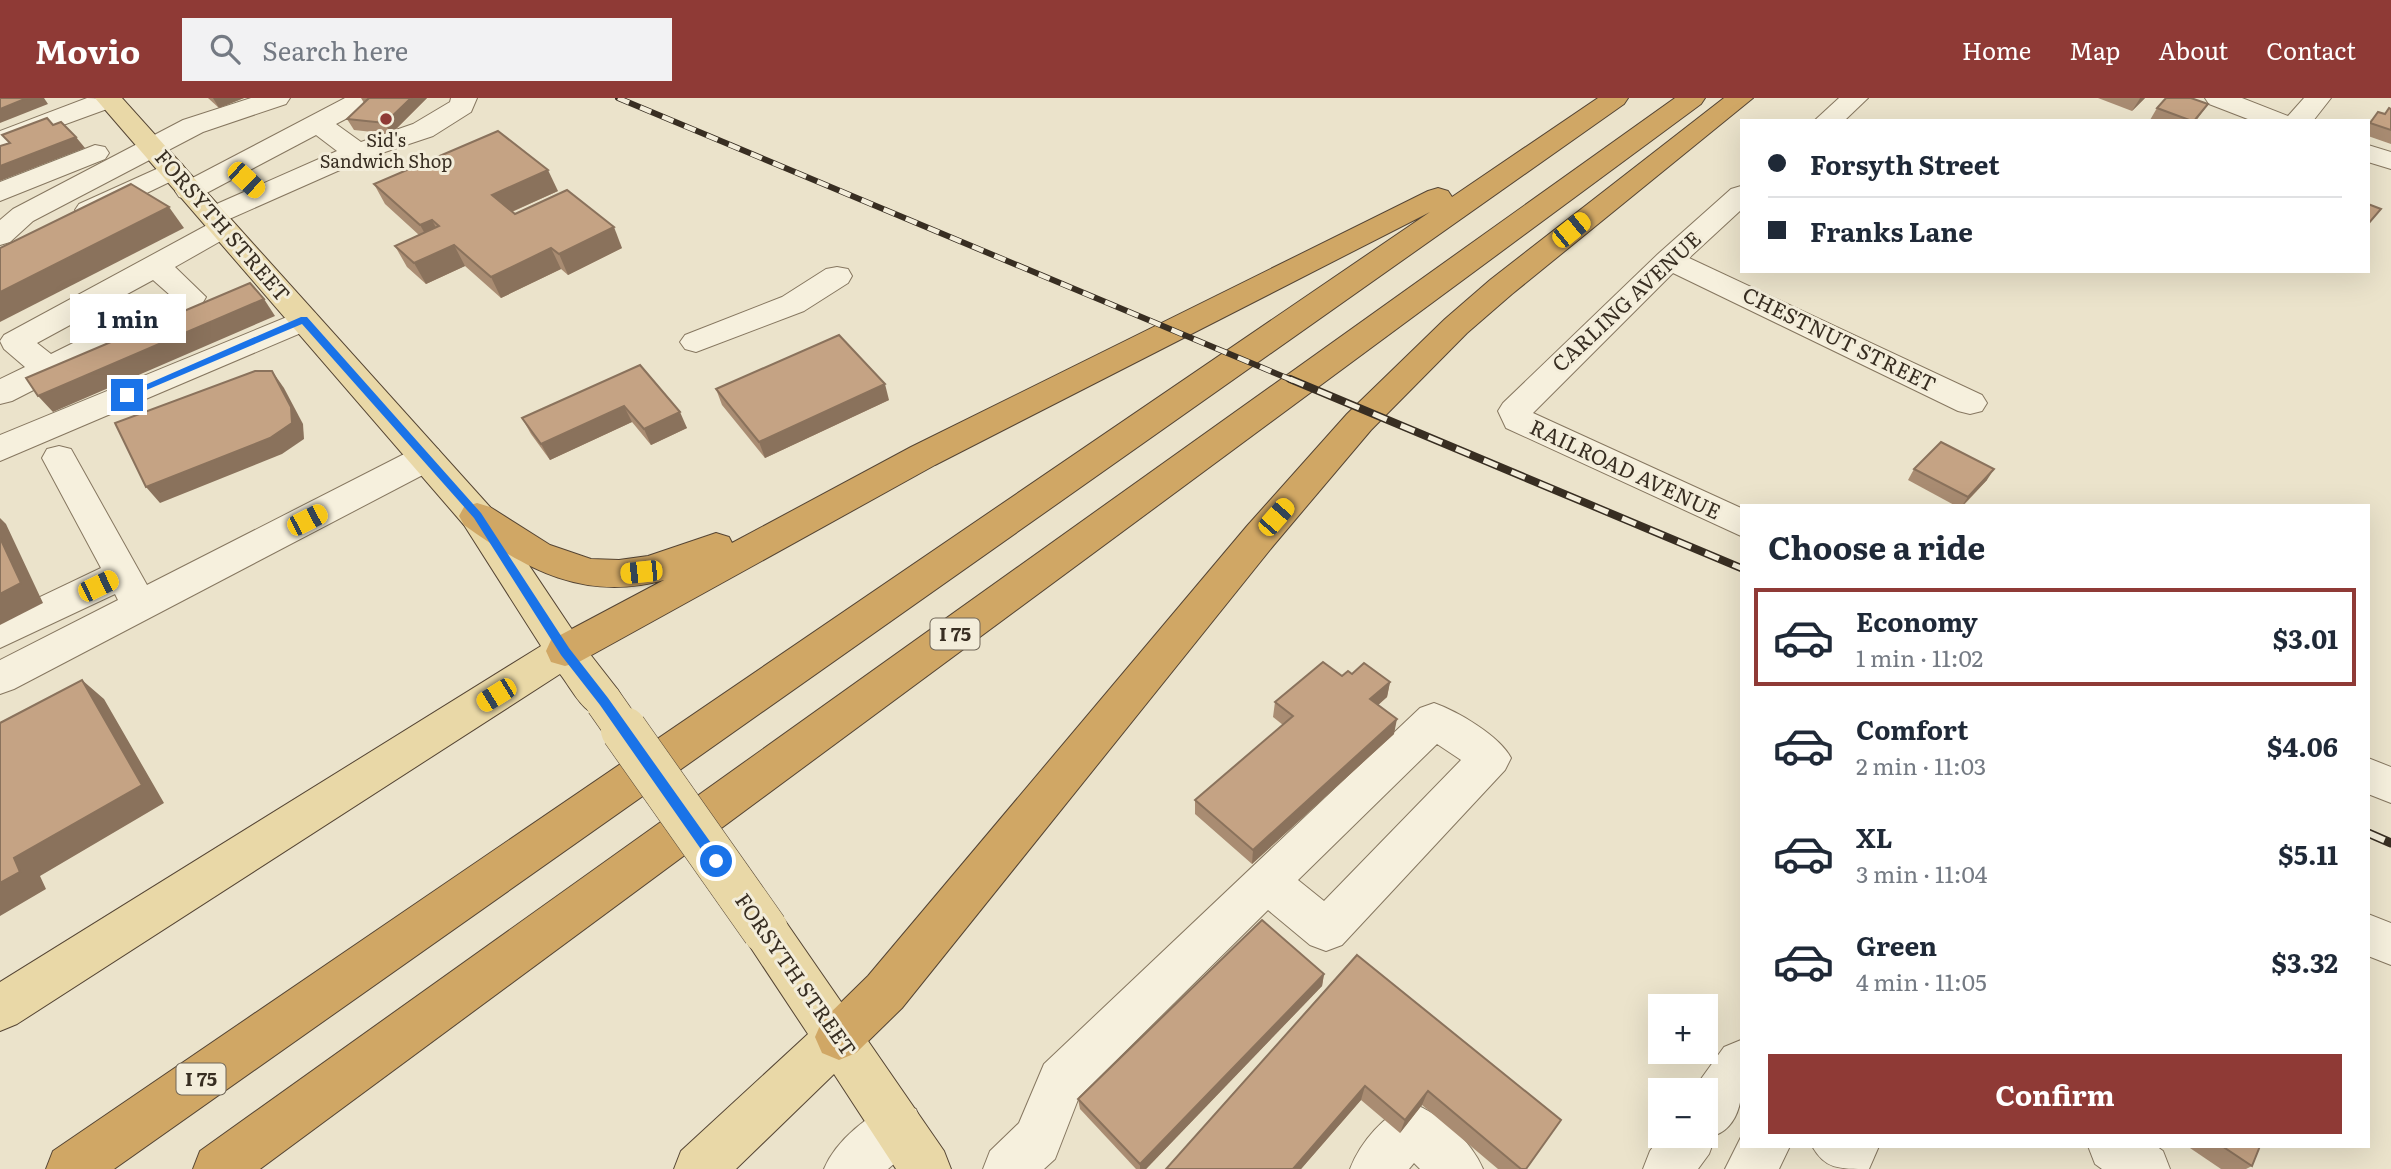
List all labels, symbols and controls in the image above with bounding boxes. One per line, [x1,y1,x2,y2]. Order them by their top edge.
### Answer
search box [182,18,672,81]
text: Movio [35,25,140,74]
icon: search [206,30,244,68]
text: Search here [262,30,408,69]
text: Home [1962,32,2031,67]
text: Map [2069,32,2120,67]
text: About [2158,32,2228,67]
text: Contact [2266,32,2356,67]
marker: Sid's Sandwich Shop [378,111,394,127]
place label: Sid's Sandwich Shop [320,126,452,174]
street label: FORSYTH STREET [149,141,299,307]
text: Forsyth Street [1810,144,2000,183]
car [224,158,269,202]
car [1549,209,1594,251]
text: Franks Lane [1810,211,1973,250]
street label: CARLING AVENUE [1544,223,1707,378]
street label: CHESTNUT STREET [1738,277,1942,398]
callout: 1 min [69,294,185,342]
text: 1 min [97,301,159,335]
route end [111,379,143,411]
street label: RAILROAD AVENUE [1525,410,1727,526]
car [1255,494,1298,540]
car [284,501,331,539]
text: Choose a ride [1768,522,1985,570]
car [620,559,663,585]
car [75,567,122,605]
text: Economy [1856,601,1978,640]
icon: car [1772,606,1835,669]
road number: I 75 [930,618,979,650]
text: $3.01 [2273,618,2338,657]
text: 1 min · 11:02 [1856,640,1983,674]
car [473,675,520,715]
text: Comfort [1856,709,1968,748]
icon: car [1772,714,1835,777]
text: $4.06 [2267,726,2338,765]
text: 2 min · 11:03 [1856,748,1986,782]
text: XL [1856,817,1893,856]
icon: car [1772,822,1835,885]
text: $5.11 [2278,834,2338,873]
route start [700,845,732,877]
text: 3 min · 11:04 [1856,856,1987,890]
street label: FORSYTH STREET [729,886,865,1061]
text: Green [1856,925,1937,964]
icon: car [1772,930,1835,993]
text: $3.32 [2271,942,2338,981]
text: 4 min · 11:05 [1856,964,1987,998]
map controls [1648,994,1718,1148]
button: + [1648,994,1718,1064]
button: Confirm [1768,1054,2342,1134]
road number: I 75 [176,1063,226,1094]
button: − [1648,1078,1718,1148]

